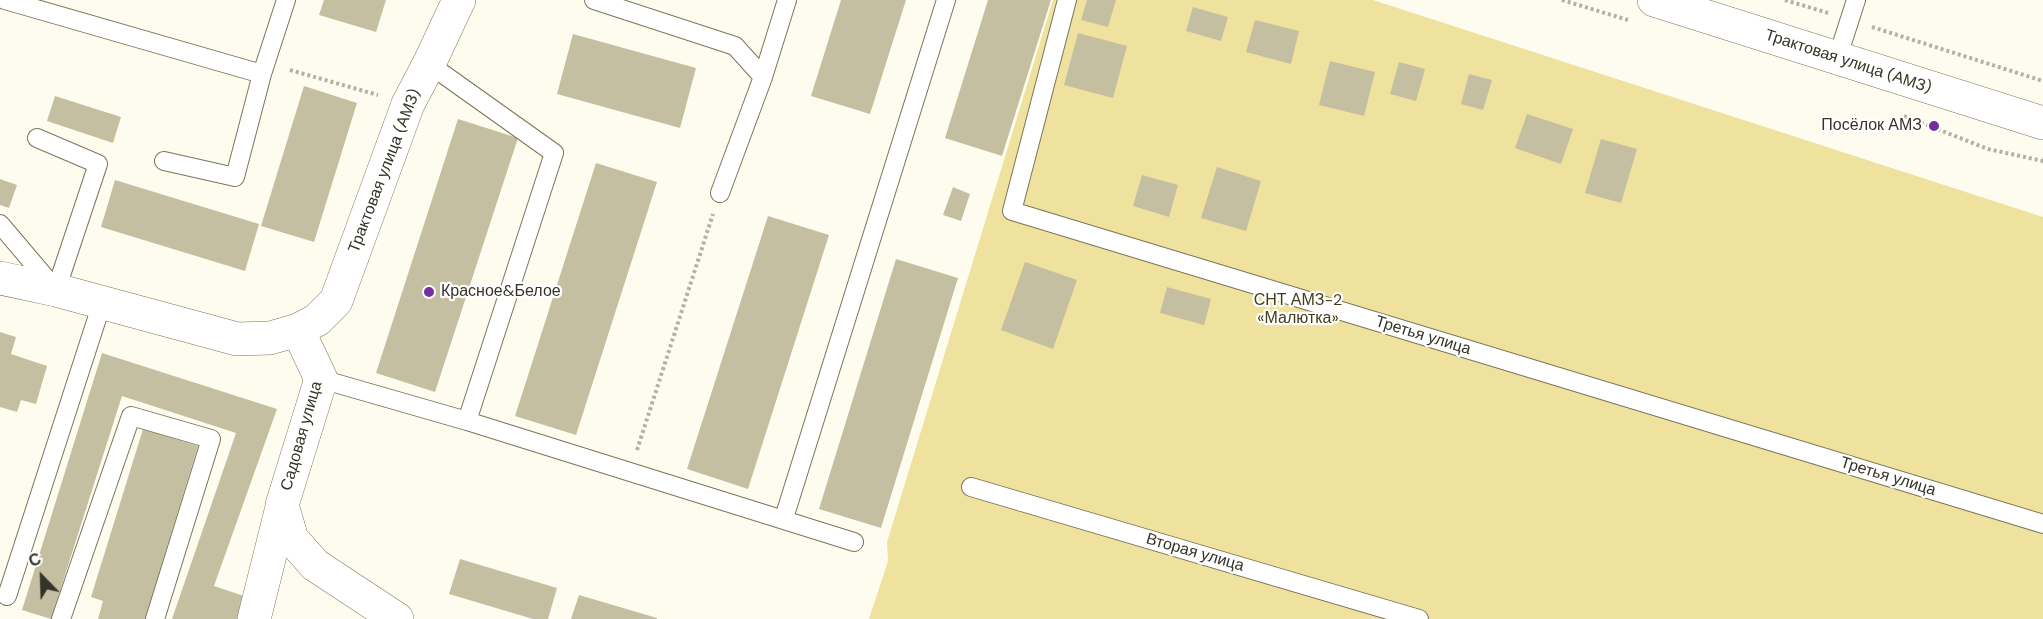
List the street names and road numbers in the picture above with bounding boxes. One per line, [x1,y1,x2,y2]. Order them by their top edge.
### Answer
street label: Трактовая улица (АМЗ) [1762,26,1934,98]
street label: Трактовая улица (АМЗ) [345,86,425,256]
street label: Третья улица [1373,312,1473,360]
street label: Садовая улица [277,379,327,493]
street label: Третья улица [1838,453,1938,501]
street label: Вторая улица [1144,530,1246,576]

